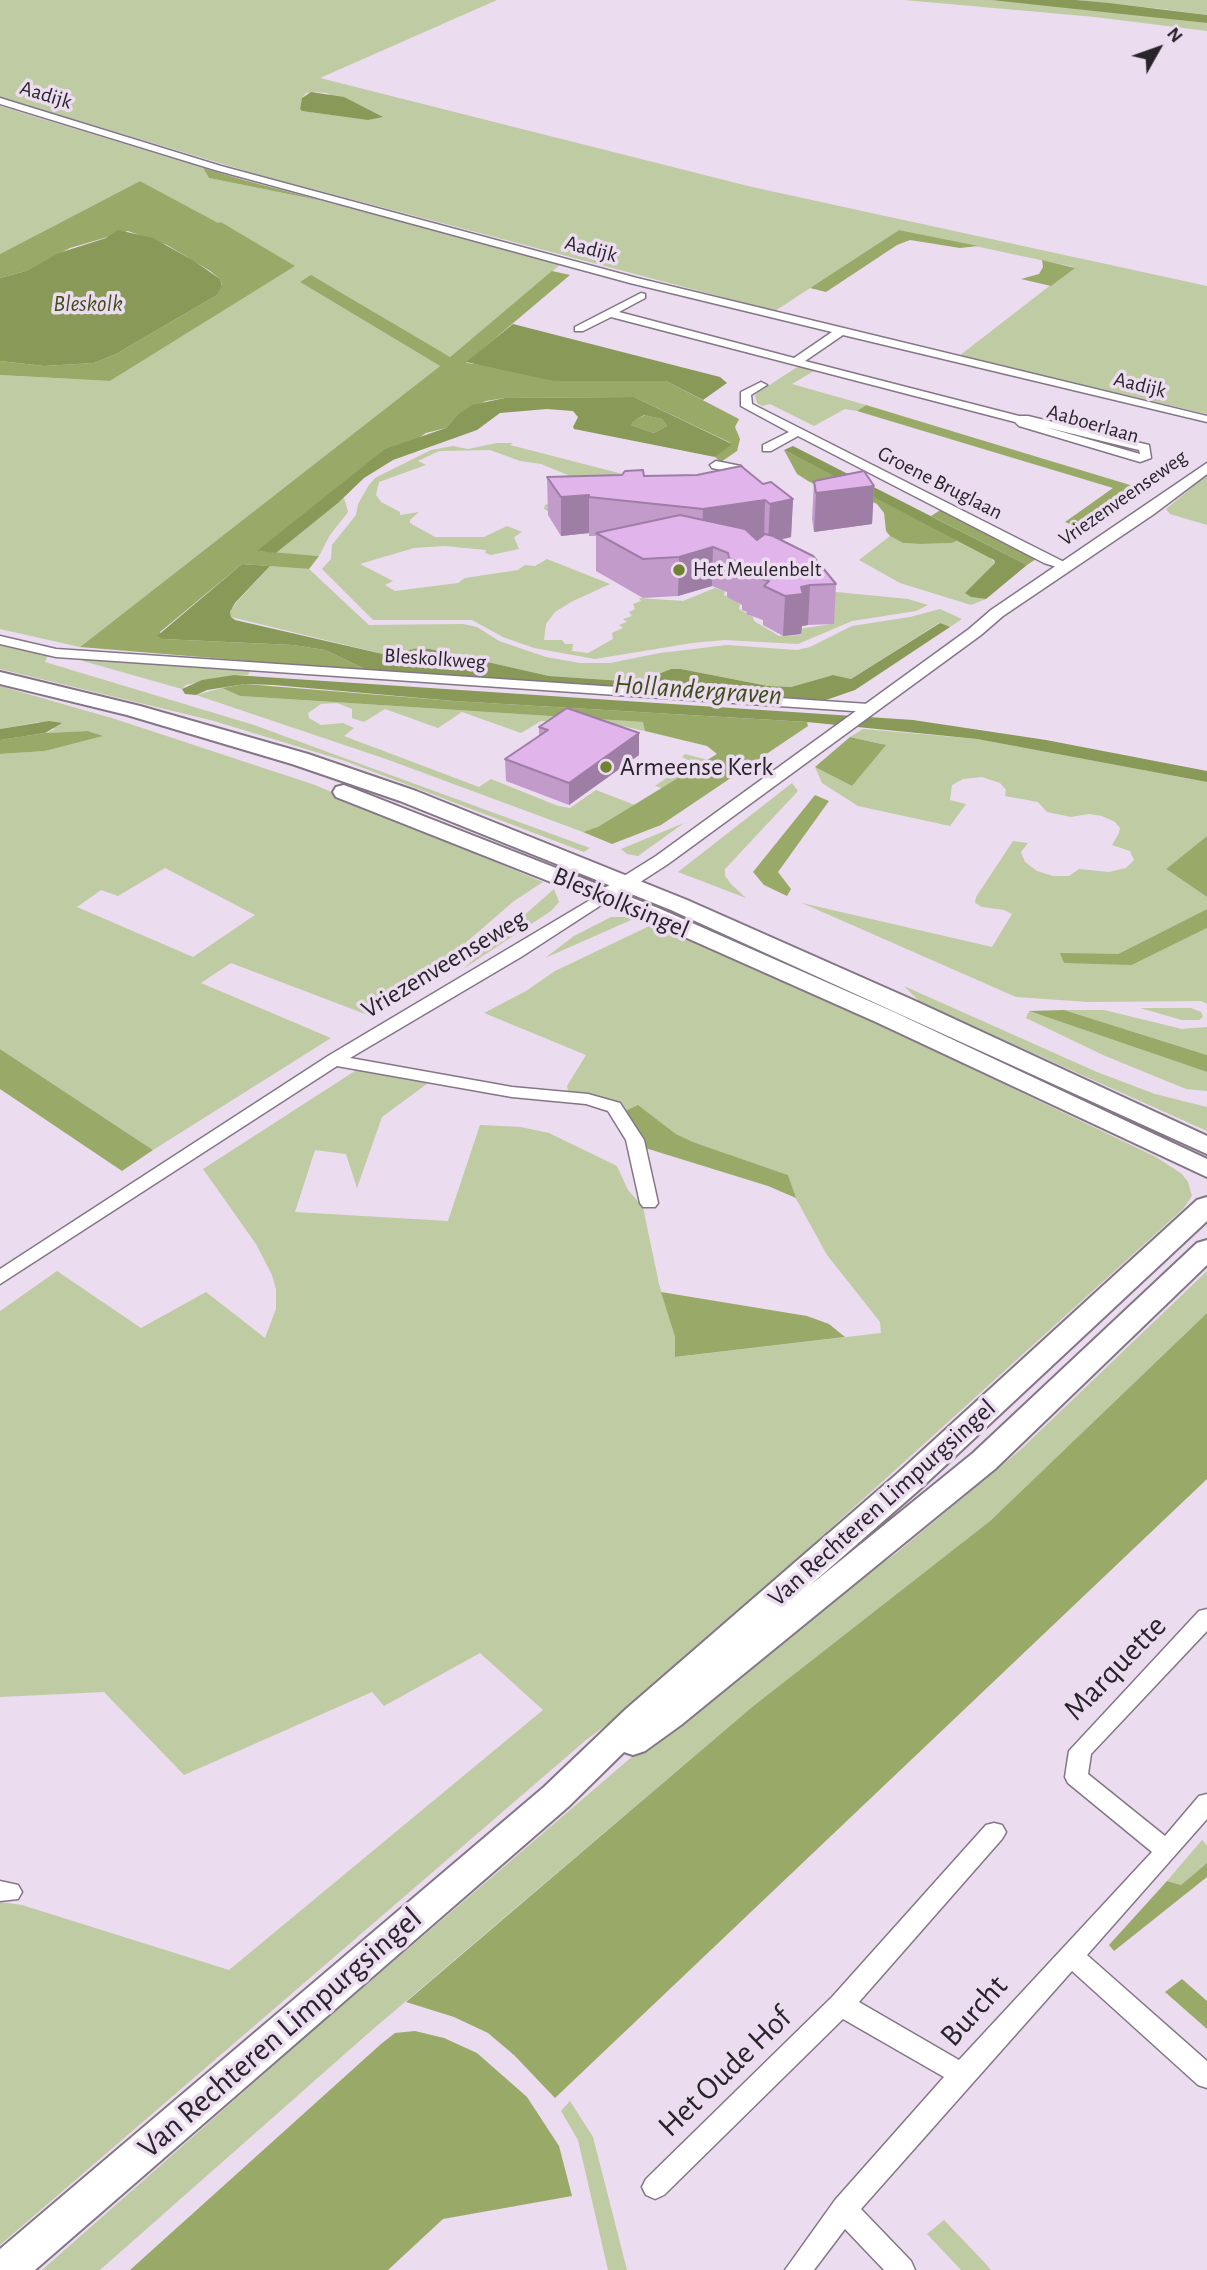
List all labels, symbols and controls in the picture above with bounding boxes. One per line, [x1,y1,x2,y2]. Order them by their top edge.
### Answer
north arrow [1123,14,1193,84]
text: N [1163,24,1186,46]
street label: Aadijk [17,75,75,115]
street label: Aadijk [562,230,620,268]
water label: Bleskolk [53,290,123,318]
street label: Aadijk [1111,366,1169,404]
street label: Aaboerlaan [1044,399,1142,449]
street label: Groene Bruglaan [873,441,1007,525]
street label: Vriezenveenseweg [1054,444,1192,552]
place label: Het Meulenbelt [693,557,821,583]
marker: Het Meulenbelt [671,562,687,578]
street label: Bleskolkweg [383,643,487,675]
water label: Hollandergraven [613,667,783,713]
place label: Armeense Kerk [620,751,773,783]
marker: Armeense Kerk [598,759,614,775]
street label: Bleskolksingel [548,860,694,946]
street label: Vriezenveenseweg [356,903,532,1025]
street label: Van Rechteren Limpurgsingel [762,1393,1002,1613]
street label: Marquette [1055,1607,1175,1729]
street label: Van Rechteren Limpurgsingel [130,1899,430,2167]
street label: Burcht [932,1967,1016,2055]
street label: Het Oude Hof [650,1999,800,2145]

